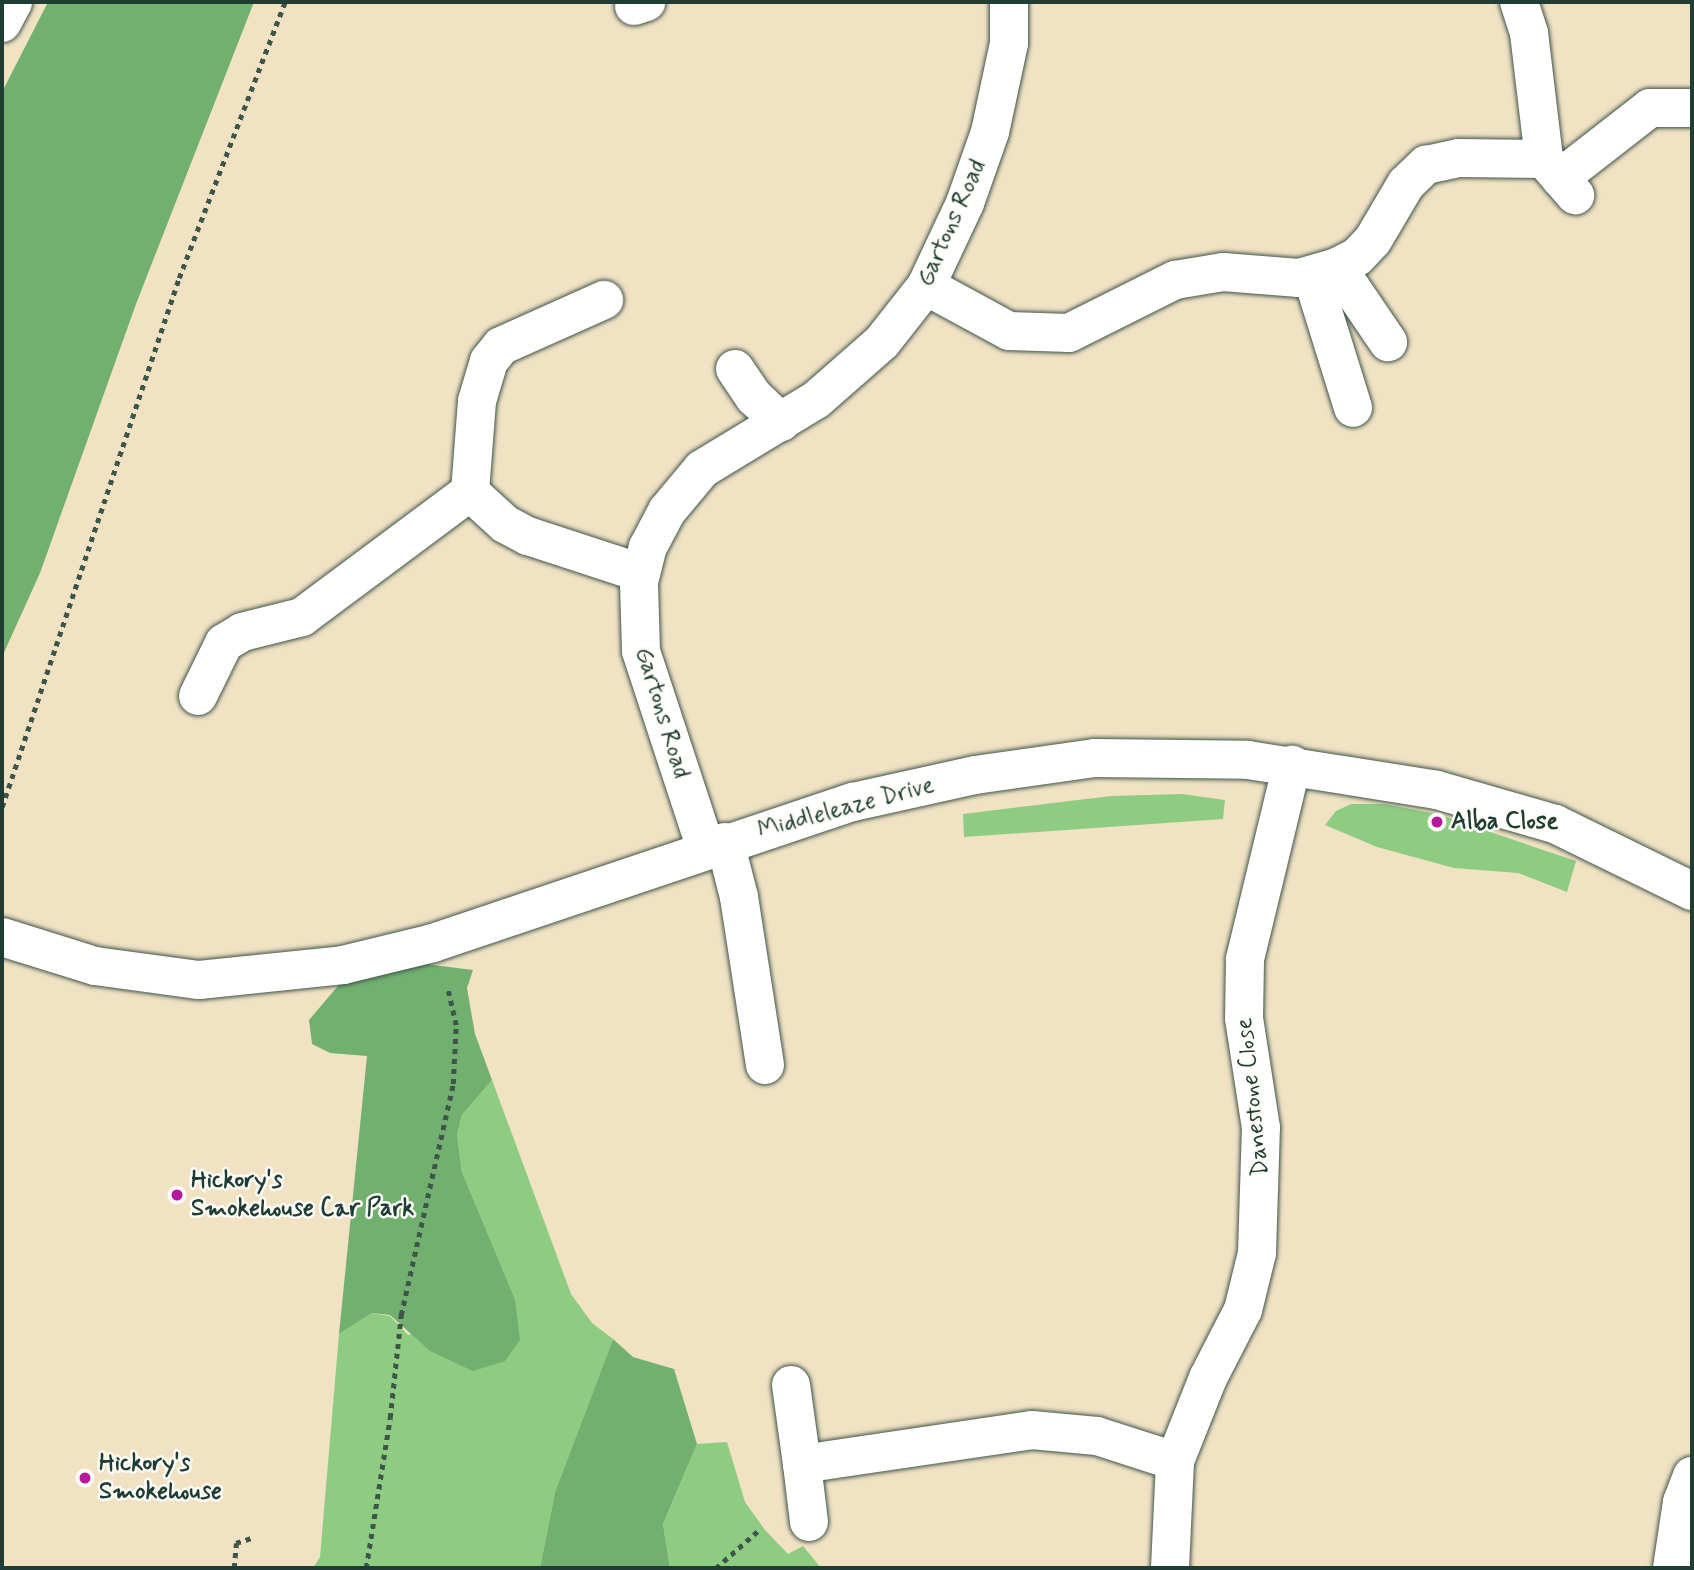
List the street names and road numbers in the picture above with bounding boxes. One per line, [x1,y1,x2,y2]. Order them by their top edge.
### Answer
street label: Gartons Road [912,156,992,290]
street label: Gartons Road [629,645,695,781]
street label: Middleleaze Drive [755,771,937,845]
street label: Danestone Close [1230,1015,1276,1179]

